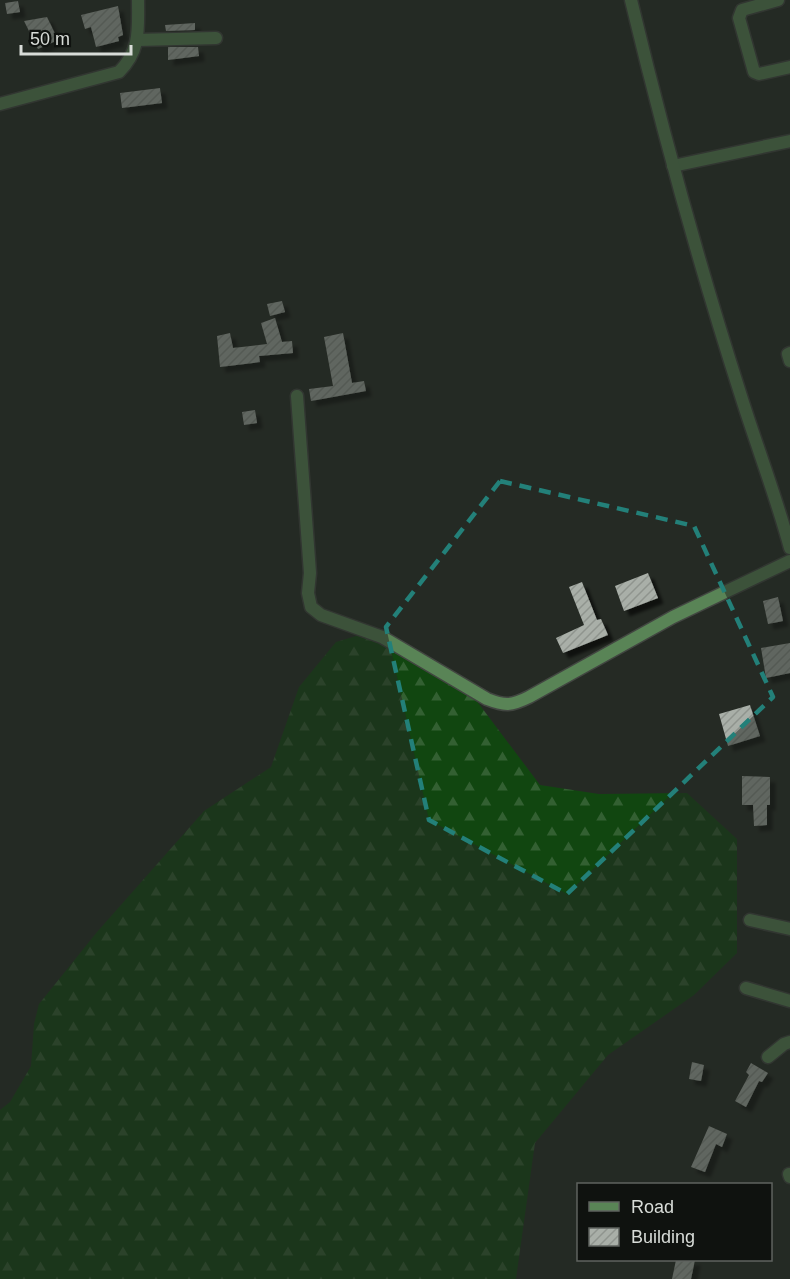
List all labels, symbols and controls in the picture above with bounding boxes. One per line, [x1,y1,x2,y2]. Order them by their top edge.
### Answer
scale bar [21,18,130,56]
text: 50 m [30,29,70,49]
legend [577,1183,772,1261]
text: Road [631,1197,674,1217]
text: Building [631,1227,695,1247]

